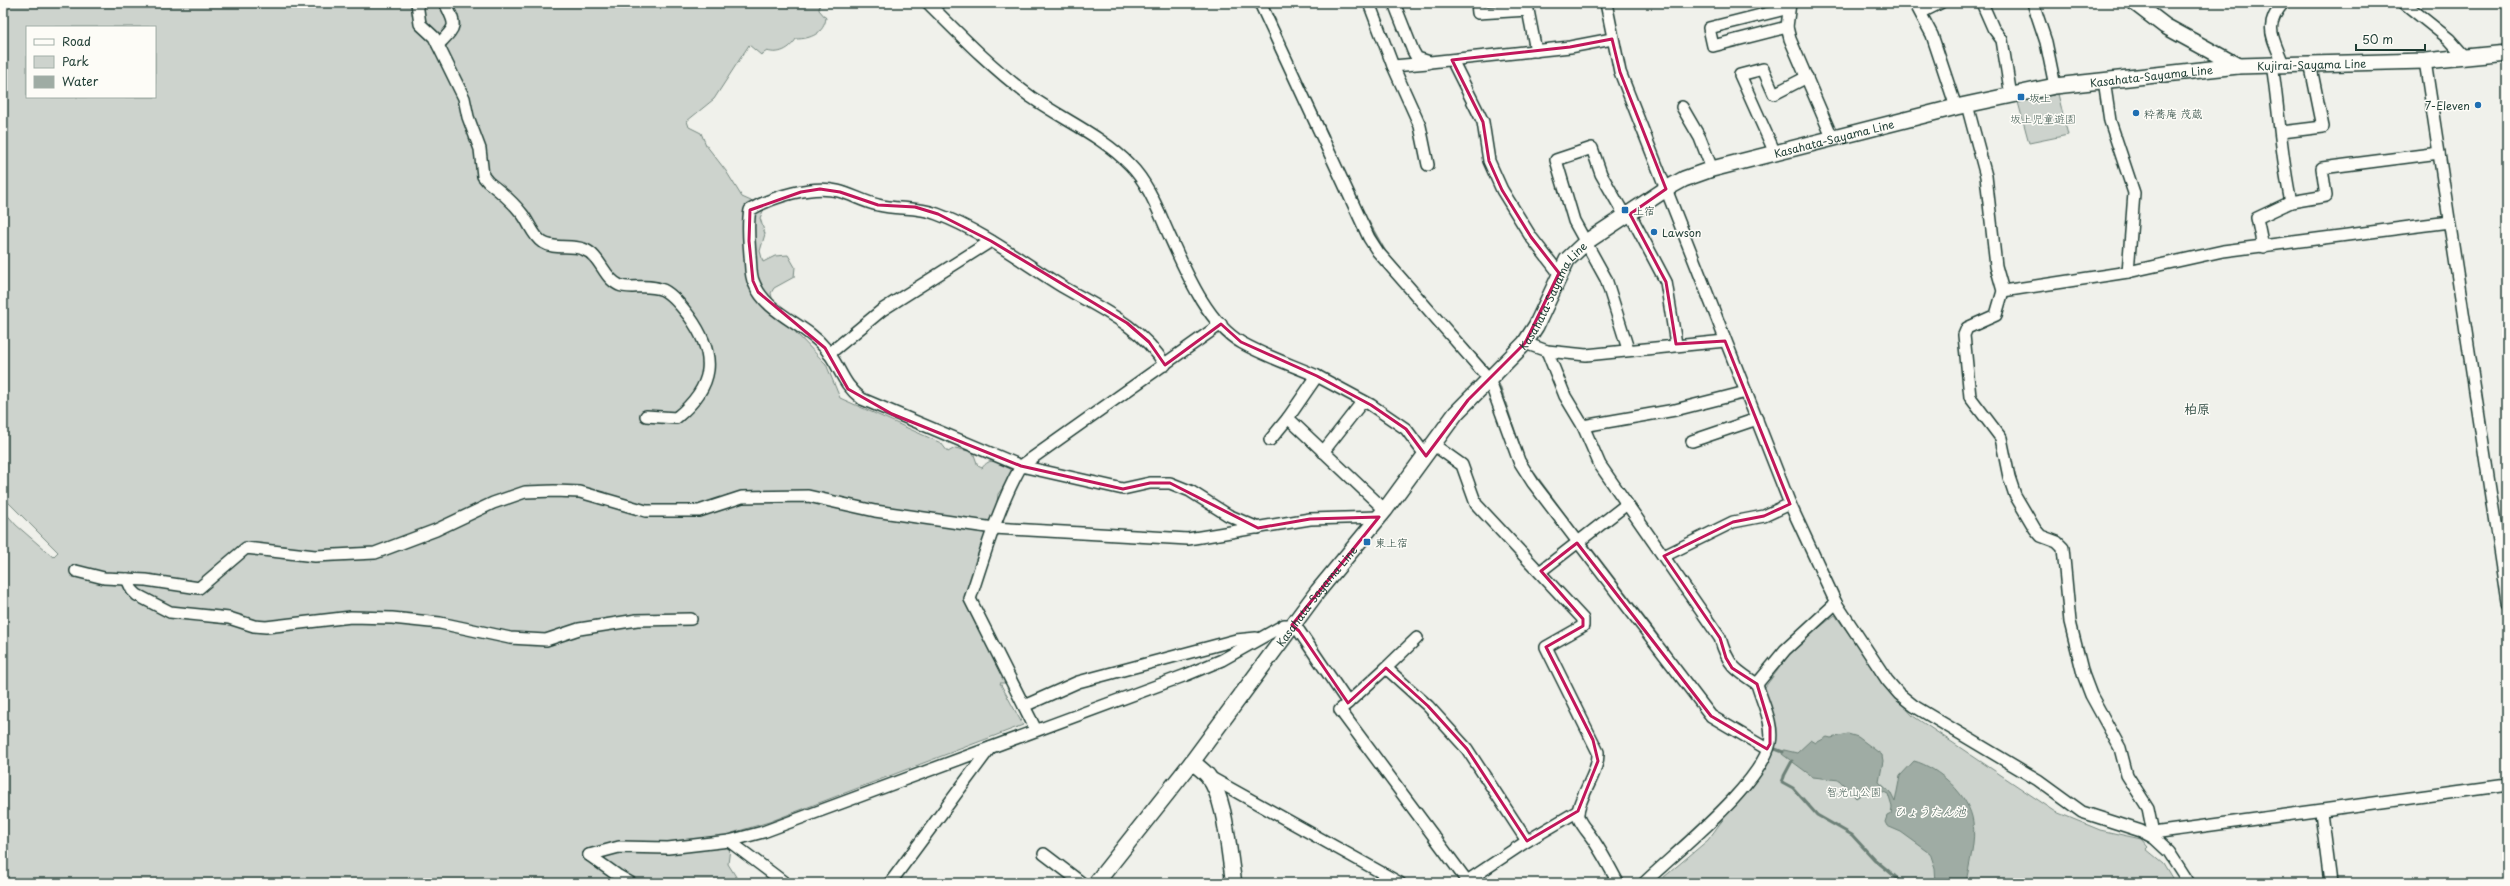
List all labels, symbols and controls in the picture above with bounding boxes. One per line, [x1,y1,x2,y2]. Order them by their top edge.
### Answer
legend [26,26,156,98]
scale bar [2356,26,2425,52]
text: 50 m [2362,30,2393,48]
text: Road [62,32,91,50]
text: Park [62,52,89,70]
street label: Kujirai-Sayama Line [2257,54,2367,74]
street label: Kasahata-Sayama Line [2089,60,2214,91]
text: Water [62,72,99,90]
place label: 坂上 [2029,89,2051,106]
marker: 坂上 [2016,92,2026,102]
place label: 7-Eleven [2425,97,2470,114]
marker: 7-Eleven [2473,100,2483,110]
place label: 粋蕎庵 茂蔵 [2144,105,2203,122]
marker: 粋蕎庵 茂蔵 [2131,108,2141,118]
park label: 坂上児童遊園 [2010,110,2076,127]
street label: Kasahata-Sayama Line [1772,115,1896,161]
place label: 上宿 [1633,202,1655,219]
marker: 上宿 [1620,205,1630,215]
place label: Lawson [1662,224,1701,241]
marker: Lawson [1649,227,1659,237]
street label: Kasahata-Sayama Line [1515,237,1590,353]
district label: 柏原 [2184,399,2210,418]
place label: 東上宿 [1375,534,1408,551]
marker: 東上宿 [1362,537,1372,547]
street label: Kasahata-Sayama Line [1272,542,1361,650]
park label: 智光山公園 [1827,783,1882,800]
water label: ひょうたん池 [1894,802,1967,820]

